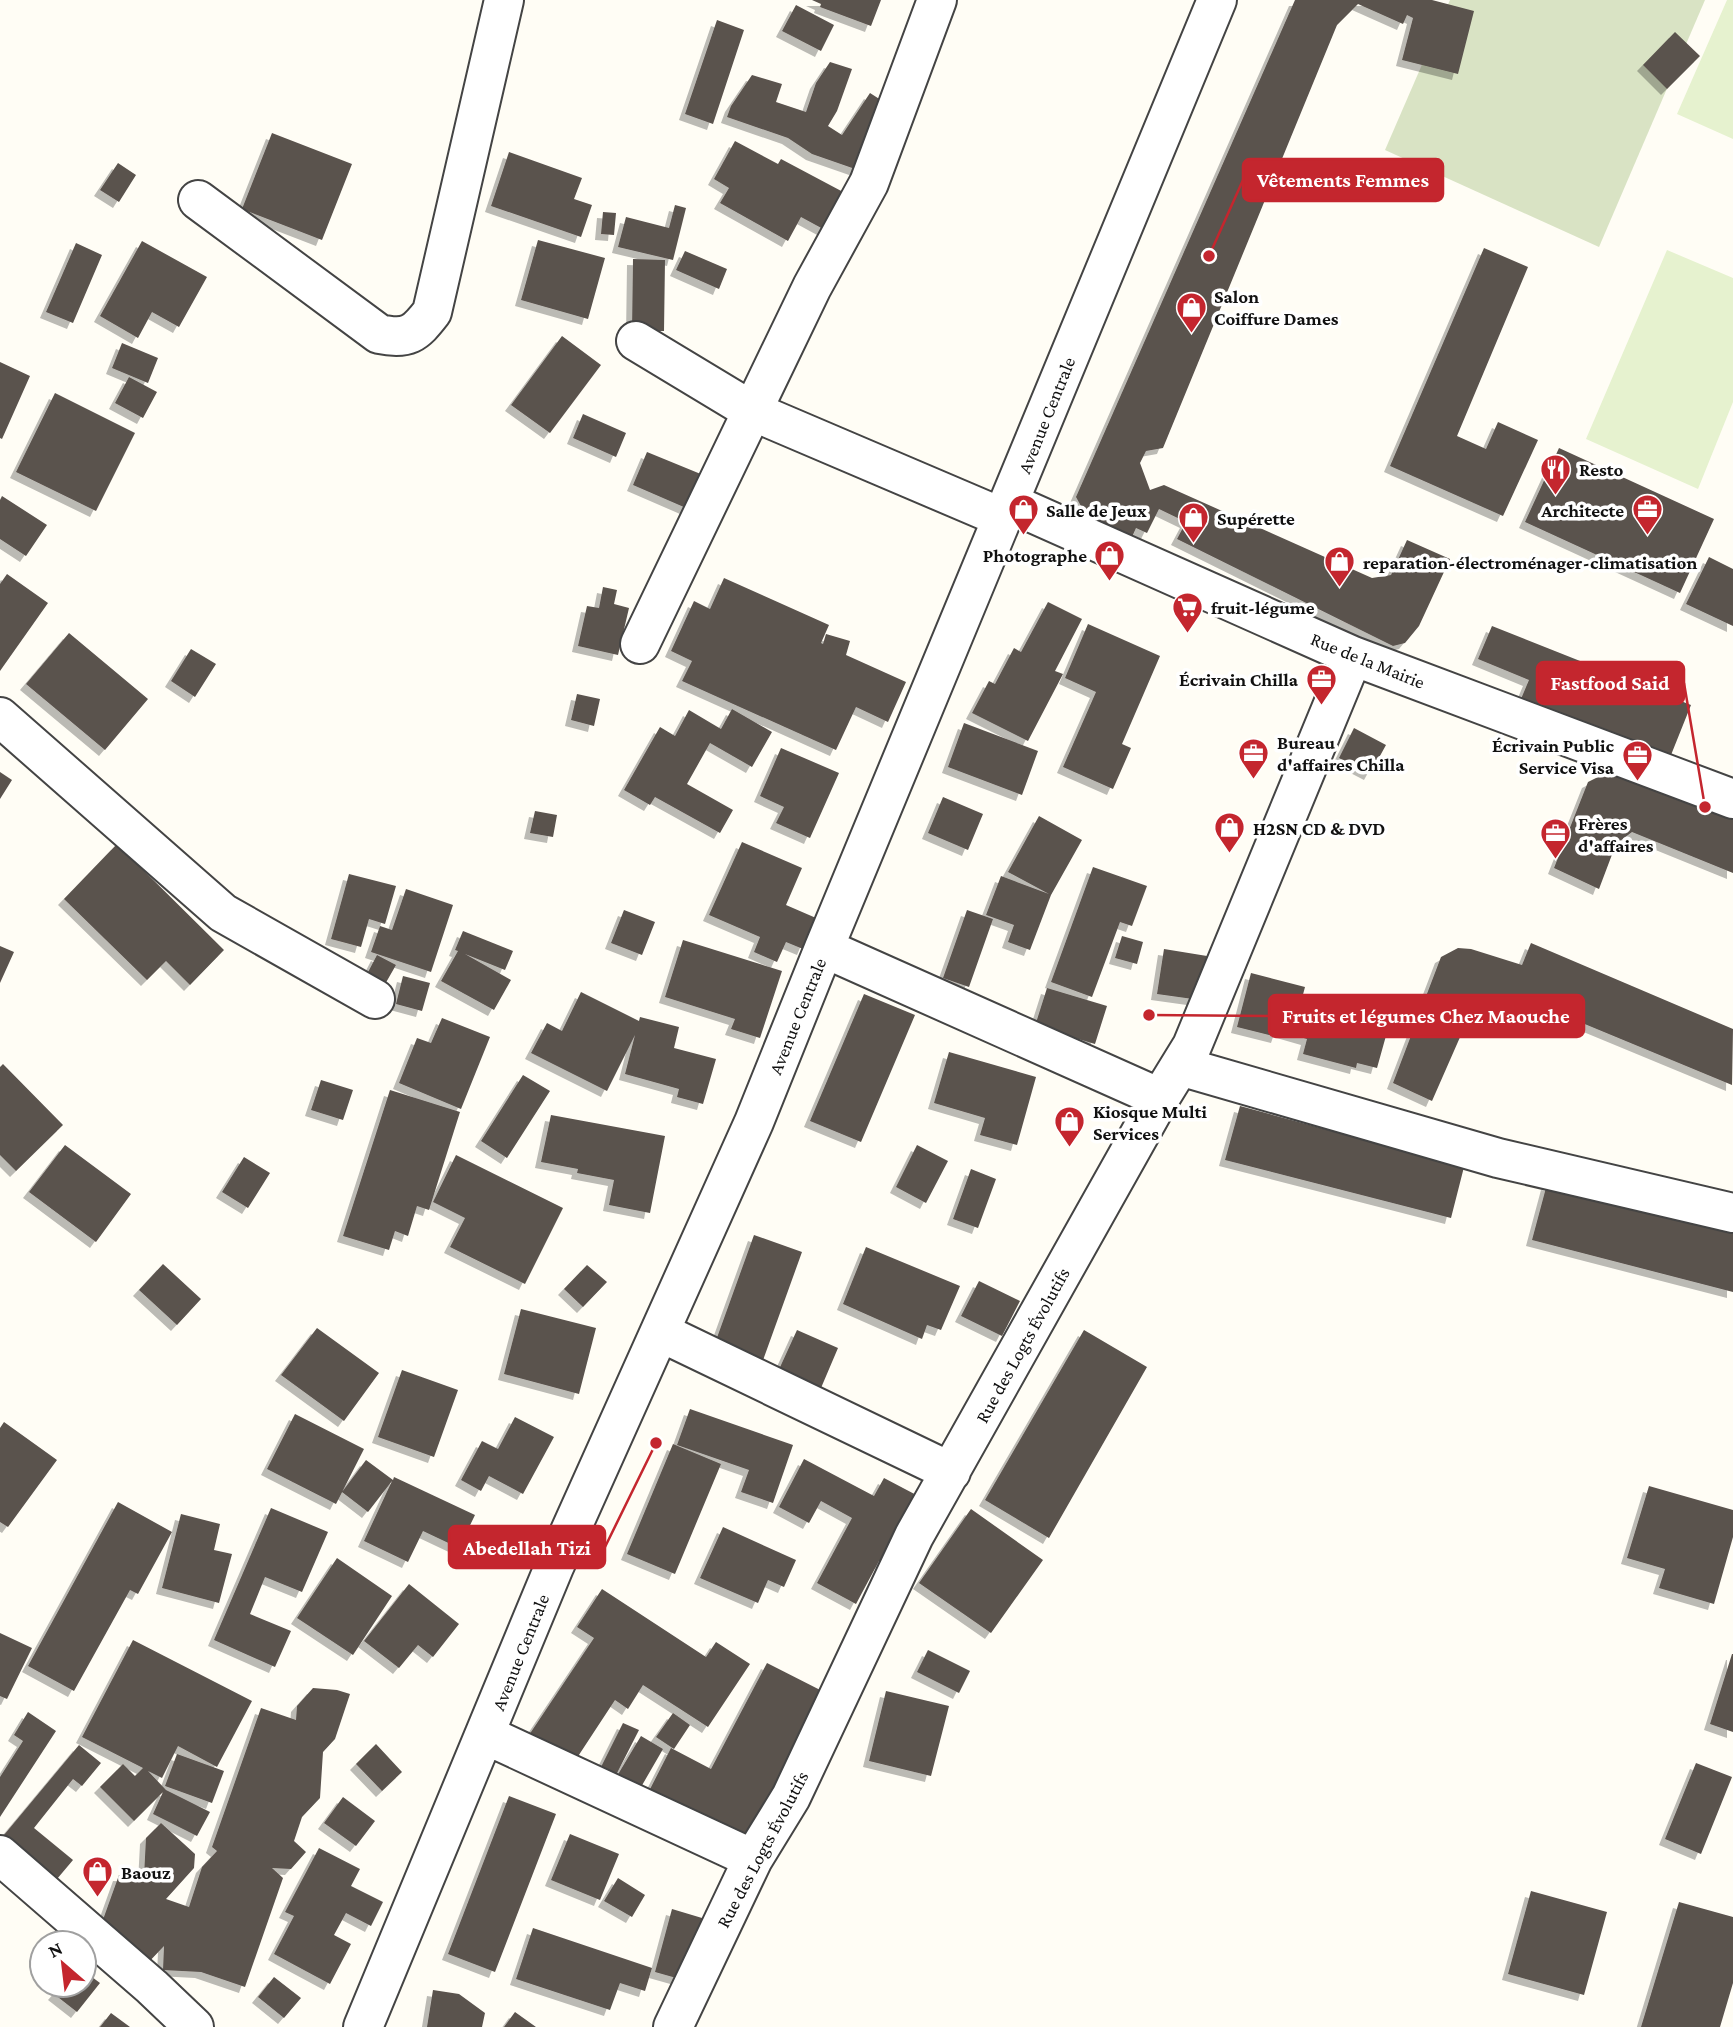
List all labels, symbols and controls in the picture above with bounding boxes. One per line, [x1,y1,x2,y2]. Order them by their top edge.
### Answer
callout: Vêtements Femmes [1243,159,1443,201]
text: Vêtements Femmes [1256,168,1429,192]
place label: Salon Coiffure Dames [1214,286,1339,329]
shop icon: Salon Coiffure Dames [1174,290,1208,334]
street label: Avenue Centrale [1013,354,1079,477]
restaurant icon: Resto [1539,452,1573,496]
place label: Resto [1579,459,1623,480]
shop icon: Salle de Jeux [1006,493,1040,537]
office icon: Architecte [1630,493,1664,537]
place label: Salle de Jeux [1046,500,1147,521]
place label: Architecte [1540,500,1624,521]
shop icon: Supérette [1177,501,1211,545]
place label: Supérette [1217,508,1295,529]
shop icon: Photographe [1093,538,1127,582]
place label: Photographe [983,545,1087,566]
shop icon: reparation-électroménager-climatisation [1323,545,1357,589]
place label: reparation-électroménager-climatisation [1363,552,1697,573]
supermarket icon: fruit-légume [1171,590,1205,634]
place label: fruit-légume [1211,597,1315,618]
street label: Rue de la Mairie [1308,628,1428,693]
office icon: Écrivain Chilla [1304,662,1338,706]
callout: Fastfood Said [1537,662,1684,704]
place label: Écrivain Chilla [1179,669,1299,690]
text: Fastfood Said [1550,671,1670,695]
place label: Bureau d'affaires Chilla [1277,732,1405,775]
place label: Écrivain Public Service Visa [1492,735,1615,778]
office icon: Bureau d'affaires Chilla [1237,736,1271,780]
office icon: Écrivain Public Service Visa [1620,739,1654,783]
shop icon: H2SN CD & DVD [1213,811,1247,855]
place label: Frères d'affaires [1578,813,1654,856]
office icon: Frères d'affaires [1538,817,1572,861]
place label: H2SN CD & DVD [1253,818,1385,839]
street label: Avenue Centrale [764,955,830,1078]
callout: Fruits et légumes Chez Maouche [1269,995,1584,1037]
text: Fruits et légumes Chez Maouche [1282,1004,1570,1028]
place label: Kiosque Multi Services [1093,1101,1207,1144]
shop icon: Kiosque Multi Services [1053,1105,1087,1149]
street label: Rue des Logts Évolutifs [971,1264,1074,1426]
callout: Abedellah Tizi [449,1526,605,1568]
text: Abedellah Tizi [462,1536,591,1560]
street label: Avenue Centrale [487,1591,553,1714]
street label: Rue des Logts Évolutifs [712,1767,813,1931]
shop icon: Baouz [81,1855,115,1899]
place label: Baouz [121,1862,171,1883]
north arrow [28,1929,98,1999]
text: N [45,1937,66,1962]

